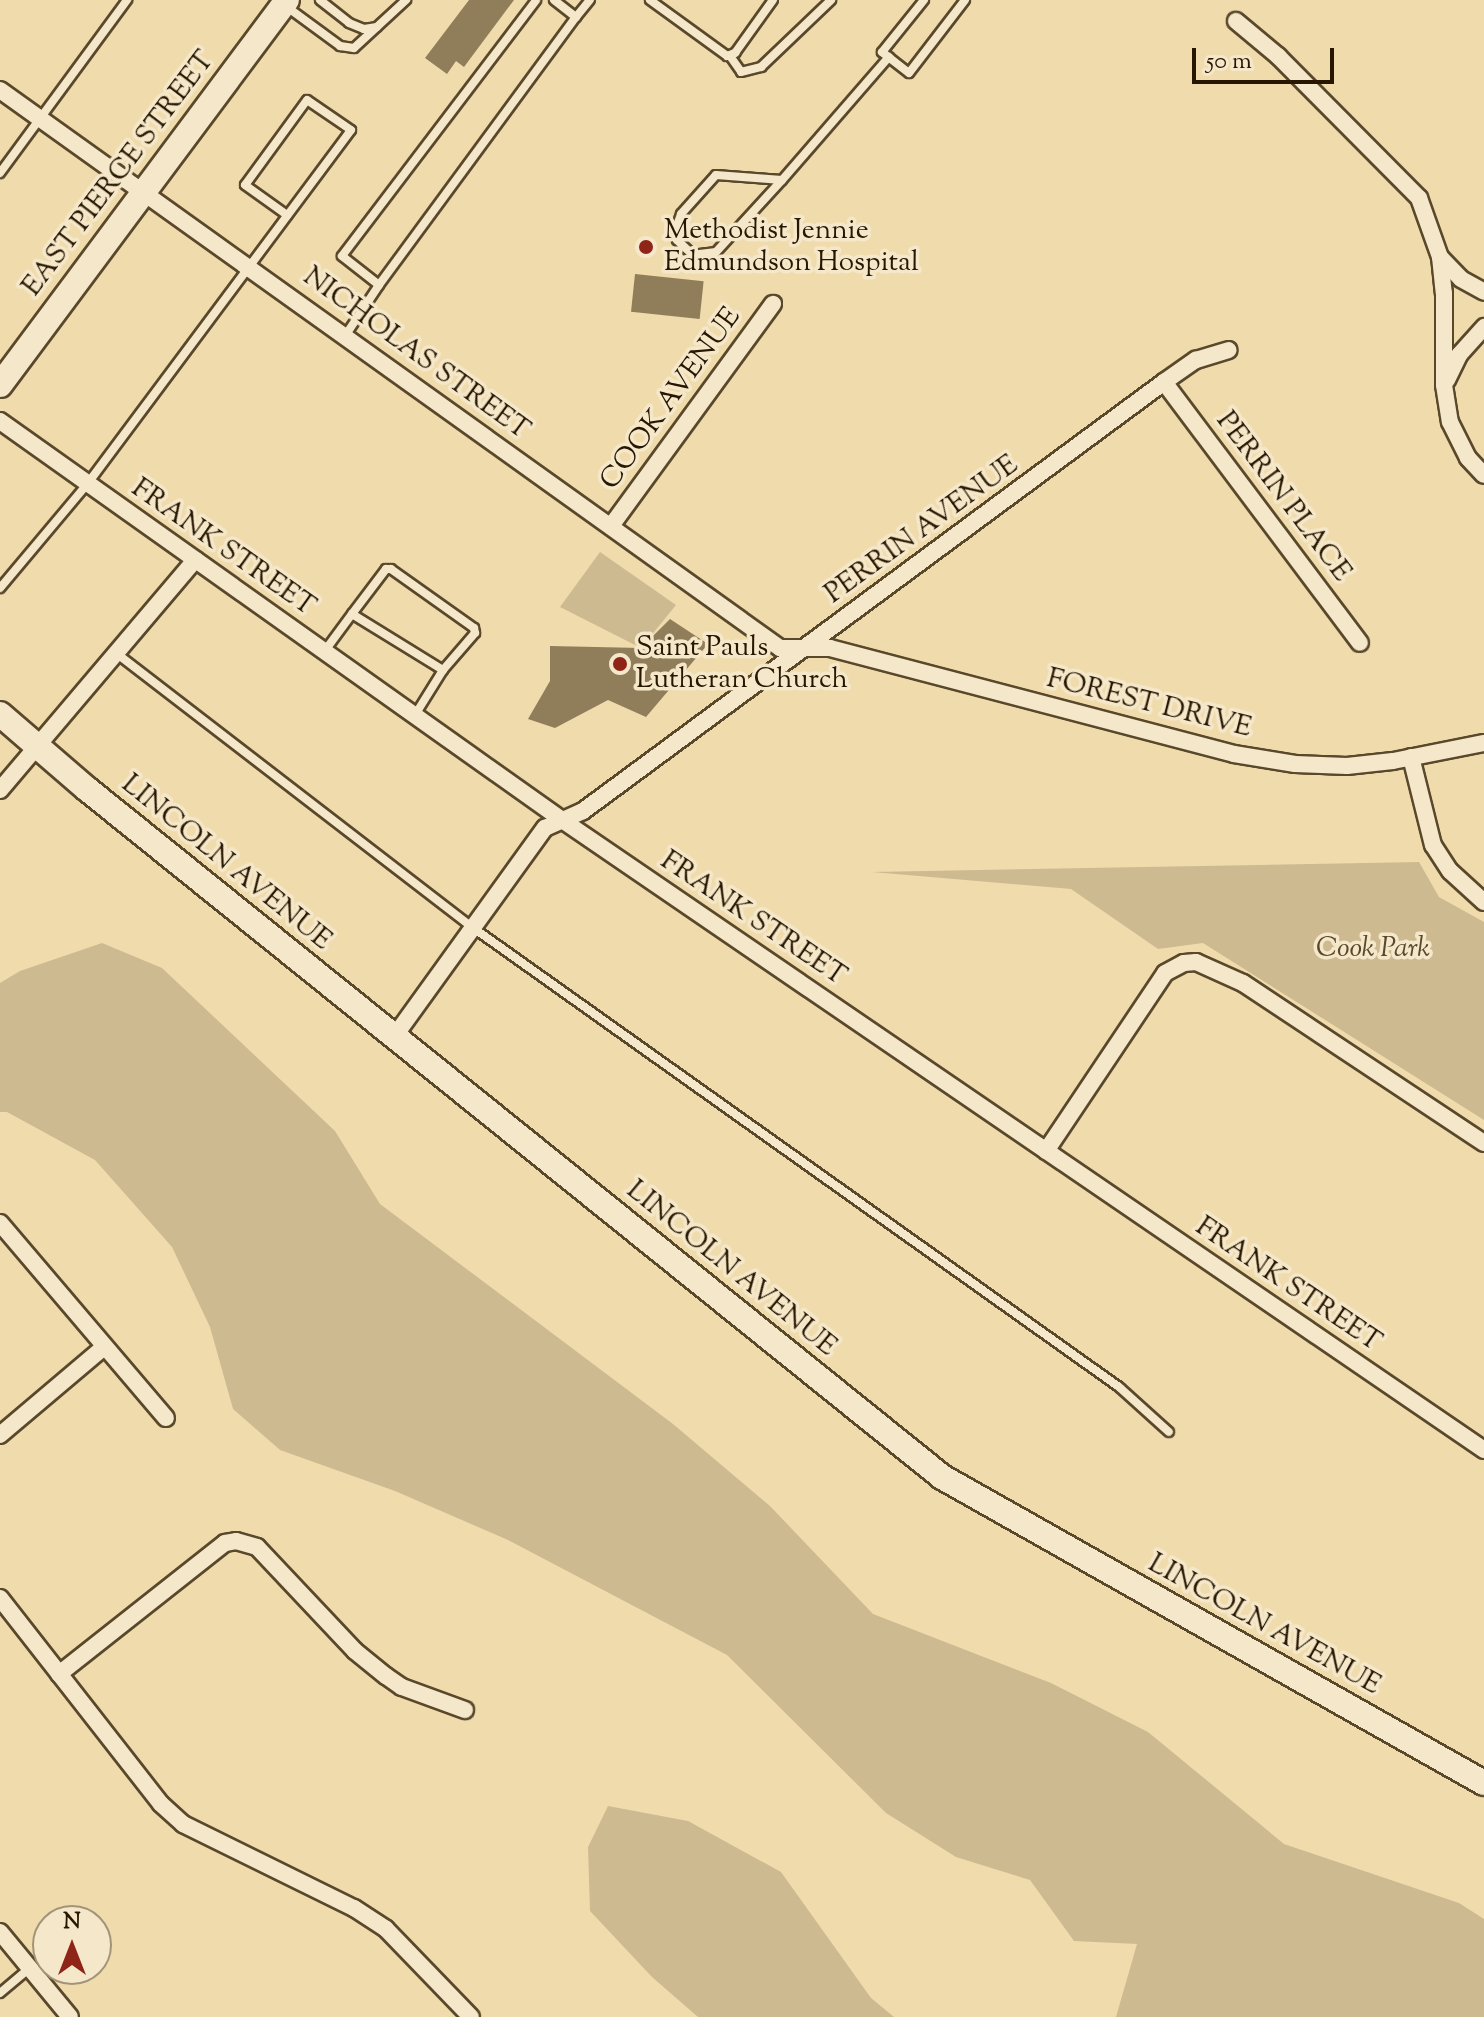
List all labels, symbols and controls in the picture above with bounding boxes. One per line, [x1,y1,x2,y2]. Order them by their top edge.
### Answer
scale bar [1196,32,1338,82]
street label: EAST PIERCE STREET [16,45,222,303]
text: 50 m [1206,45,1252,79]
place label: Methodist Jennie Edmundson Hospital [664,214,919,280]
marker: Methodist Jennie Edmundson Hospital [635,236,657,258]
street label: NICHOLAS STREET [296,260,536,448]
street label: COOK AVENUE [594,301,748,497]
street label: PERRIN PLACE [1208,405,1358,589]
street label: PERRIN AVENUE [819,449,1025,611]
street label: FRANK STREET [125,472,321,624]
place label: Saint Pauls Lutheran Church [636,631,848,697]
marker: Saint Pauls Lutheran Church [611,655,629,673]
street label: FOREST DRIVE [1043,662,1255,746]
street label: LINCOLN AVENUE [114,768,338,958]
street label: FRANK STREET [654,844,852,994]
park label: Cook Park [1316,932,1430,966]
street label: LINCOLN AVENUE [619,1174,843,1364]
street label: FRANK STREET [1189,1210,1387,1360]
street label: LINCOLN AVENUE [1142,1547,1386,1703]
north arrow [32,1905,112,1985]
text: N [63,1907,81,1939]

